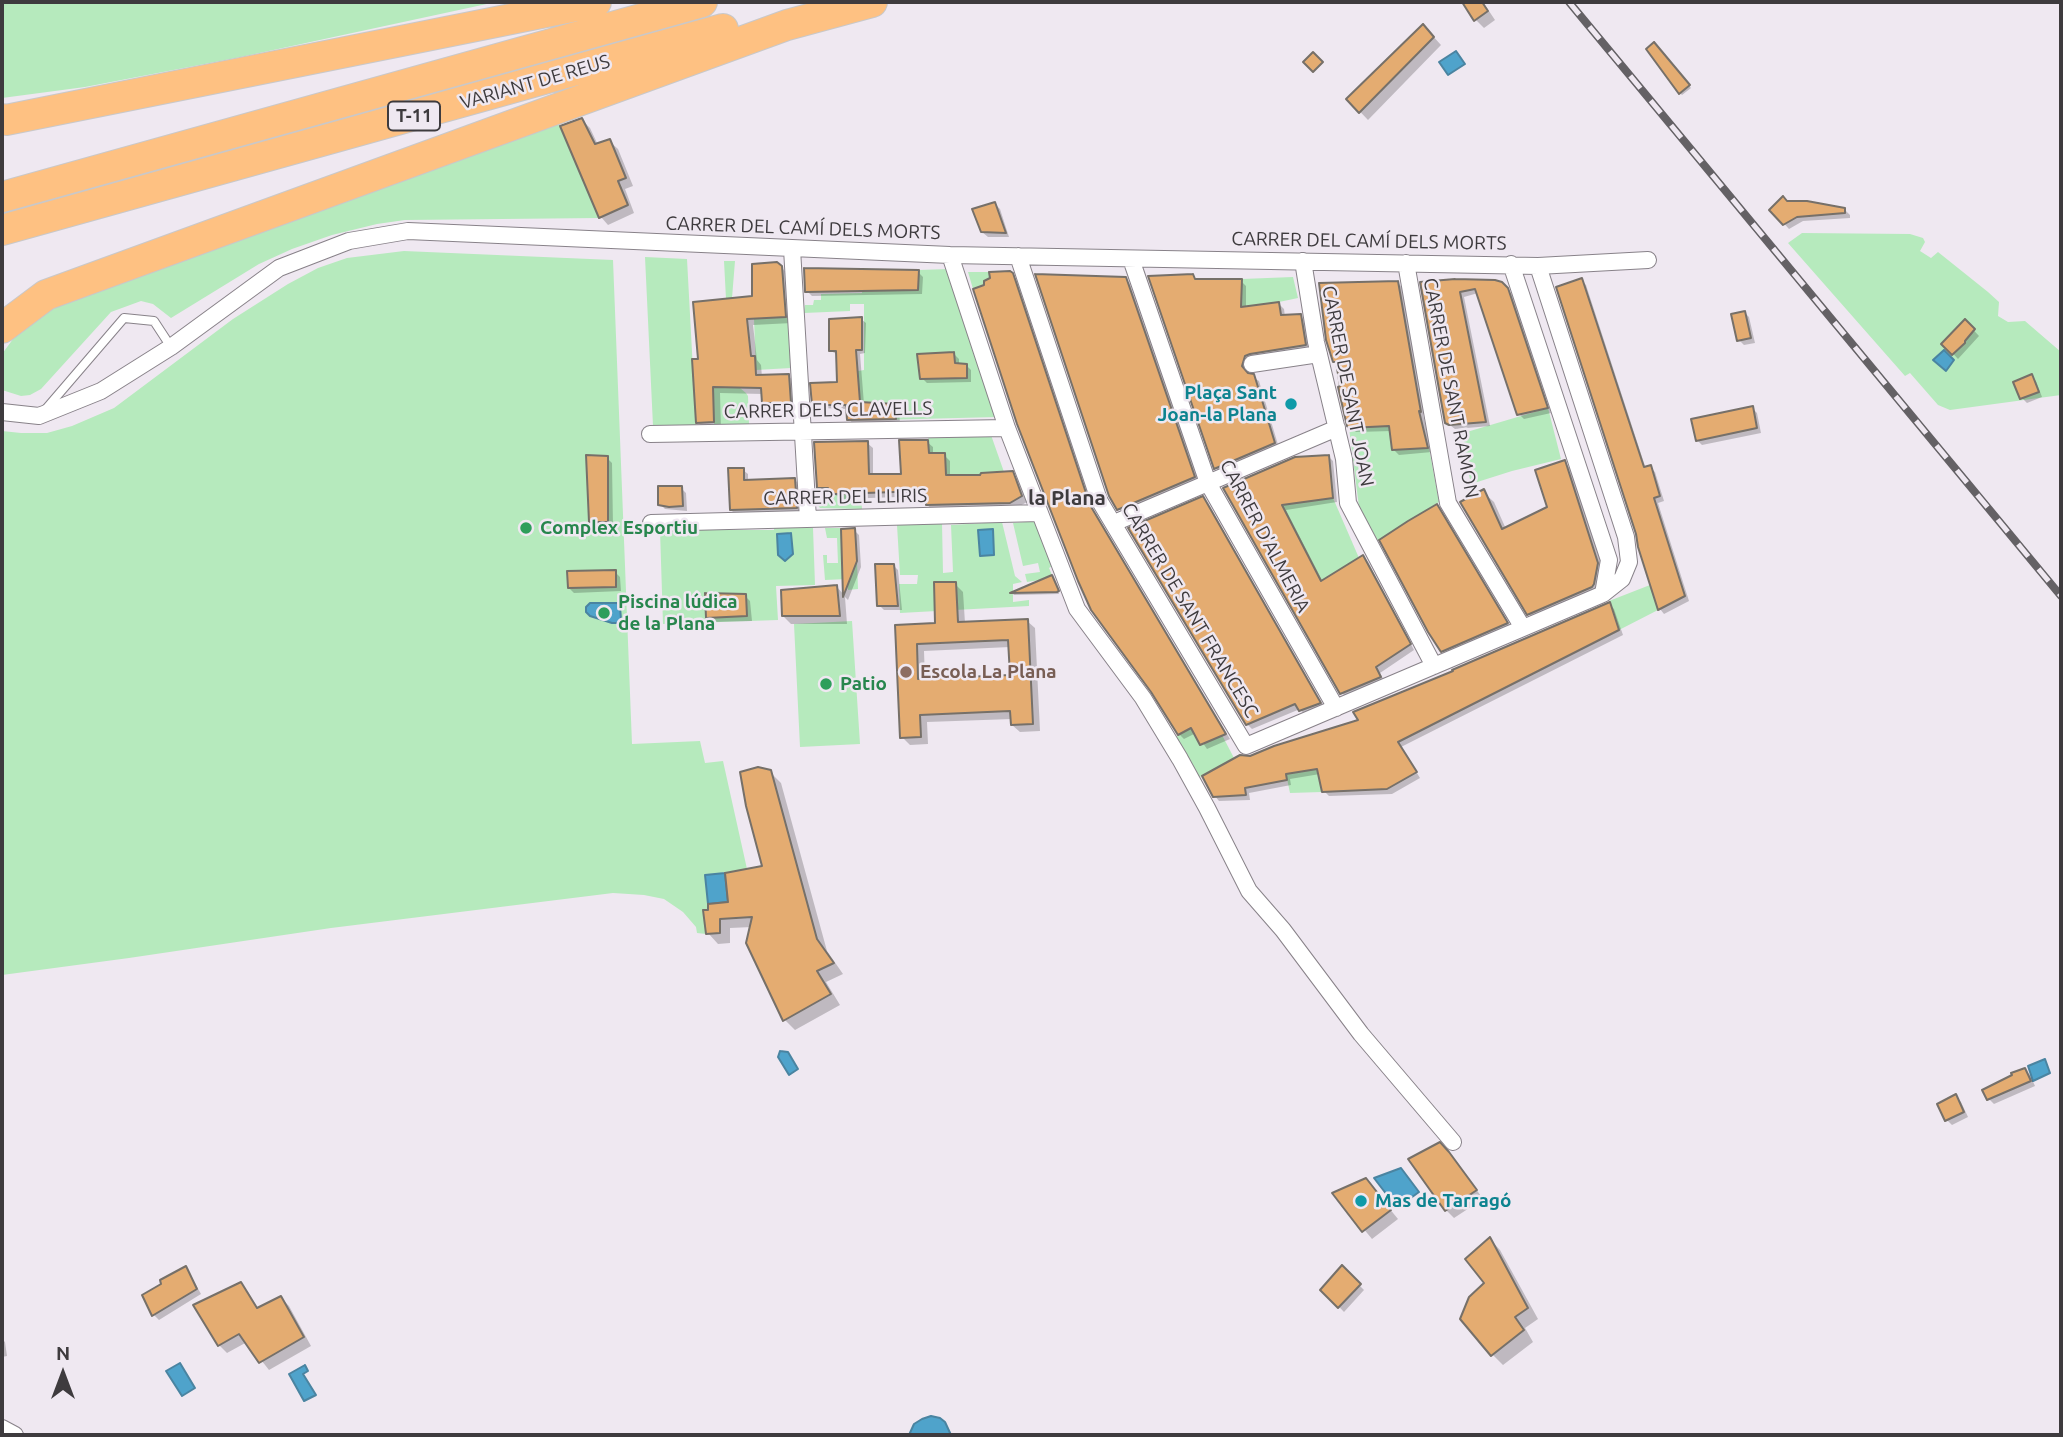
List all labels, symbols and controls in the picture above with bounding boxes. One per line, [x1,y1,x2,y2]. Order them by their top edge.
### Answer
street label: VARIANT DE REUS [458,50,612,114]
road number: T-11 [388,102,440,131]
street label: CARRER DEL CAMÍ DELS MORTS [665,212,941,244]
street label: CARRER DEL CAMÍ DELS MORTS [1231,227,1507,255]
street label: CARRER DE SANT RAMON [1418,276,1484,500]
street label: CARRER DE SANT JOAN [1317,284,1379,488]
place label: Plaça Sant Joan-la Plana [1157,382,1277,426]
marker: Plaça Sant Joan-la Plana [1283,396,1299,412]
street label: CARRER DELS CLAVELLS [723,397,933,423]
street label: CARRER D'ALMERIA [1215,456,1315,616]
street label: CARRER DEL LLIRIS [763,484,927,510]
district label: la Plana [1028,485,1106,511]
street label: CARRER DE SANT FRANCESC [1117,499,1263,721]
place label: Complex Esportiu [540,517,698,539]
marker: Complex Esportiu [518,520,534,536]
place label: Piscina lúdica de la Plana [618,591,738,635]
marker: Piscina lúdica de la Plana [596,605,612,621]
place label: Escola La Plana [920,661,1057,683]
marker: Escola La Plana [898,664,914,680]
place label: Patio [840,673,887,695]
marker: Patio [818,676,834,692]
place label: Mas de Tarragó [1375,1190,1511,1212]
marker: Mas de Tarragó [1353,1193,1369,1209]
north arrow [28,1339,98,1409]
text: N [56,1342,70,1364]

